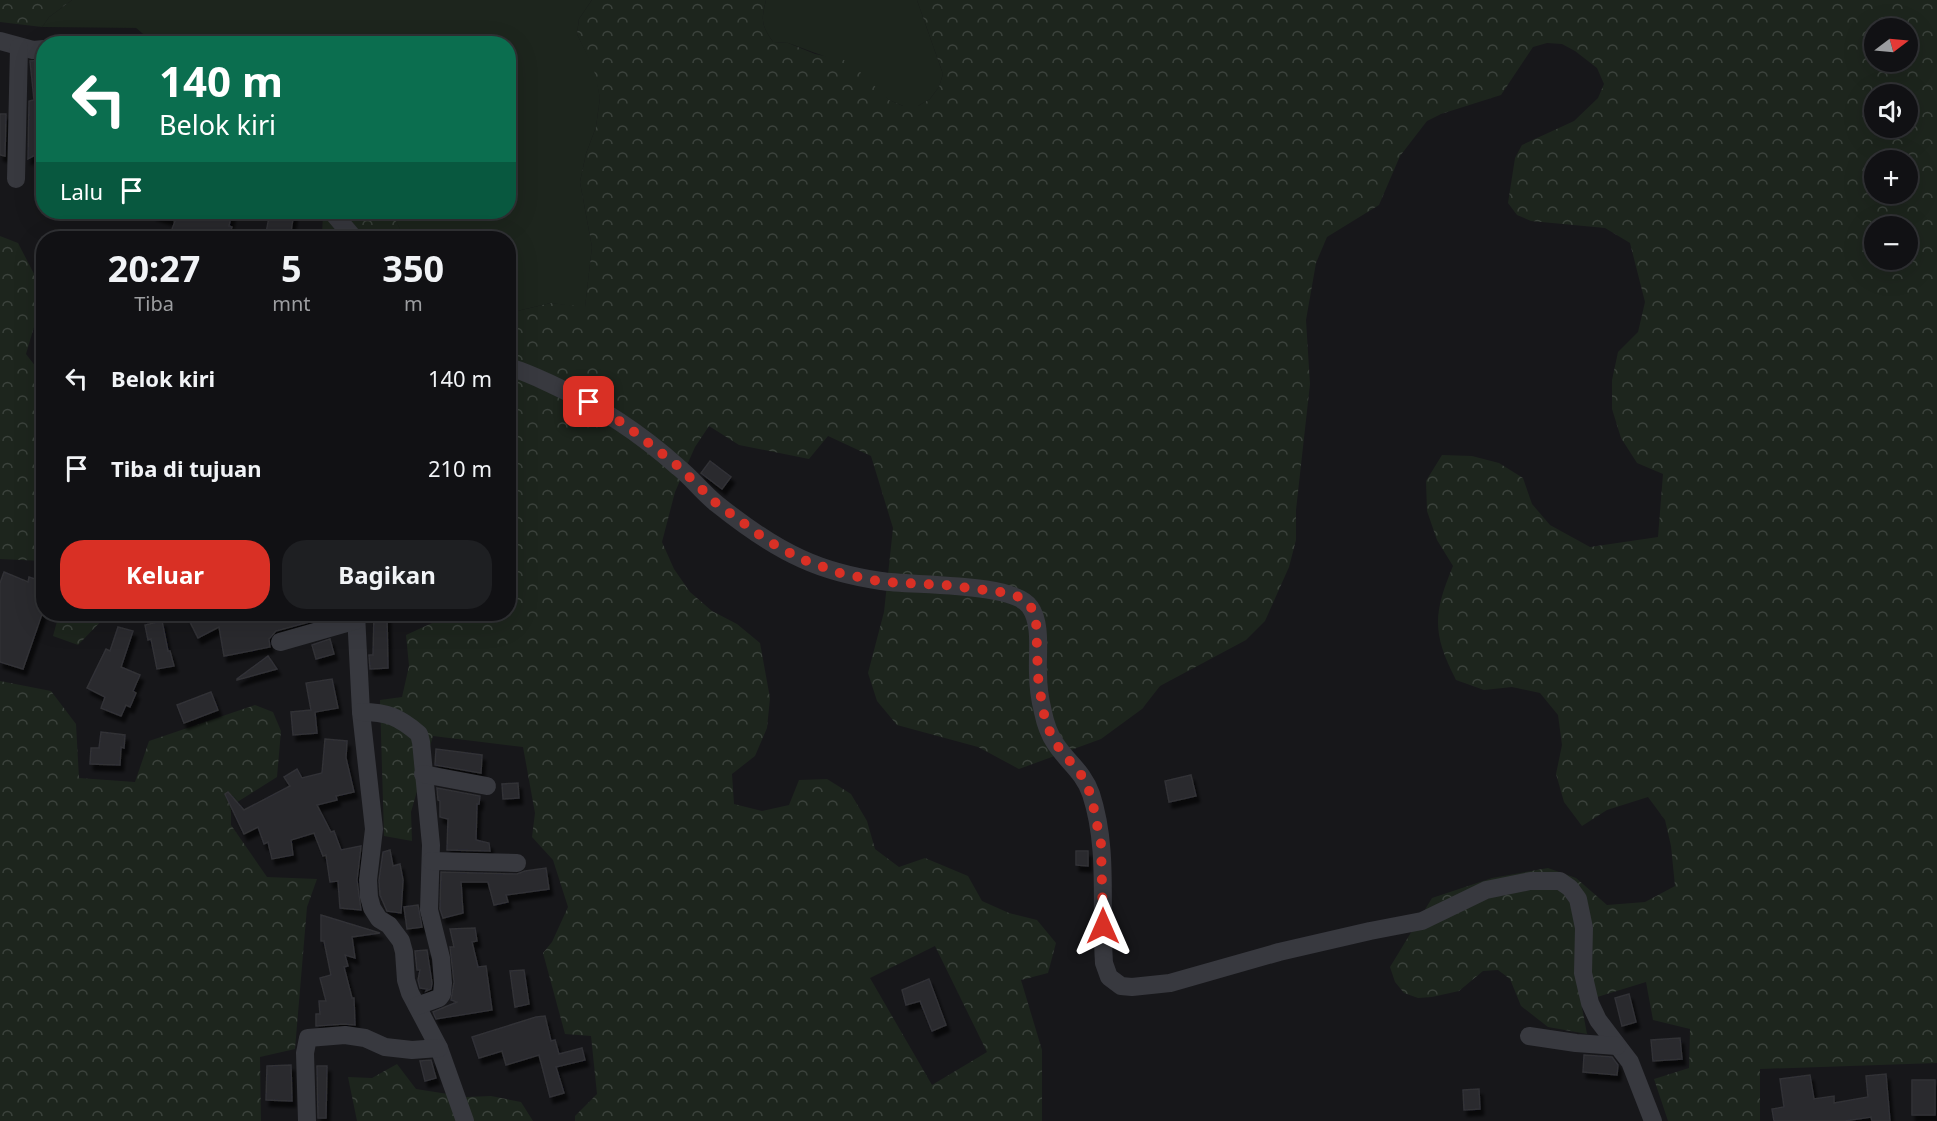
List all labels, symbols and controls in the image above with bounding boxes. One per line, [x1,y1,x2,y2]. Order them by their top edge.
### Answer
north arrow [1864,18,1918,72]
map controls [1864,18,1918,270]
text: 140 m [159,52,283,109]
icon: left [60,60,138,138]
button: sound [1864,84,1918,138]
text: Belok kiri [159,106,276,143]
button: + [1864,150,1918,204]
icon: arrive [115,174,148,207]
text: Lalu [60,176,103,206]
button: − [1864,216,1918,270]
text: 20:27 [108,244,200,293]
text: 5 [281,244,302,293]
text: 350 [382,244,444,293]
text: Tiba [134,290,174,317]
text: mnt [272,290,310,317]
text: m [404,290,423,317]
icon: left [60,362,93,395]
text: Belok kiri [111,363,215,393]
text: 140 m [428,363,492,393]
pin [563,376,614,427]
icon: arrive [572,385,605,418]
icon: arrive [60,452,93,485]
text: Tiba di tujuan [111,453,261,483]
text: 210 m [428,453,492,483]
button: Keluar [60,540,270,609]
button: Bagikan [282,540,492,609]
position arrow [1071,894,1135,958]

